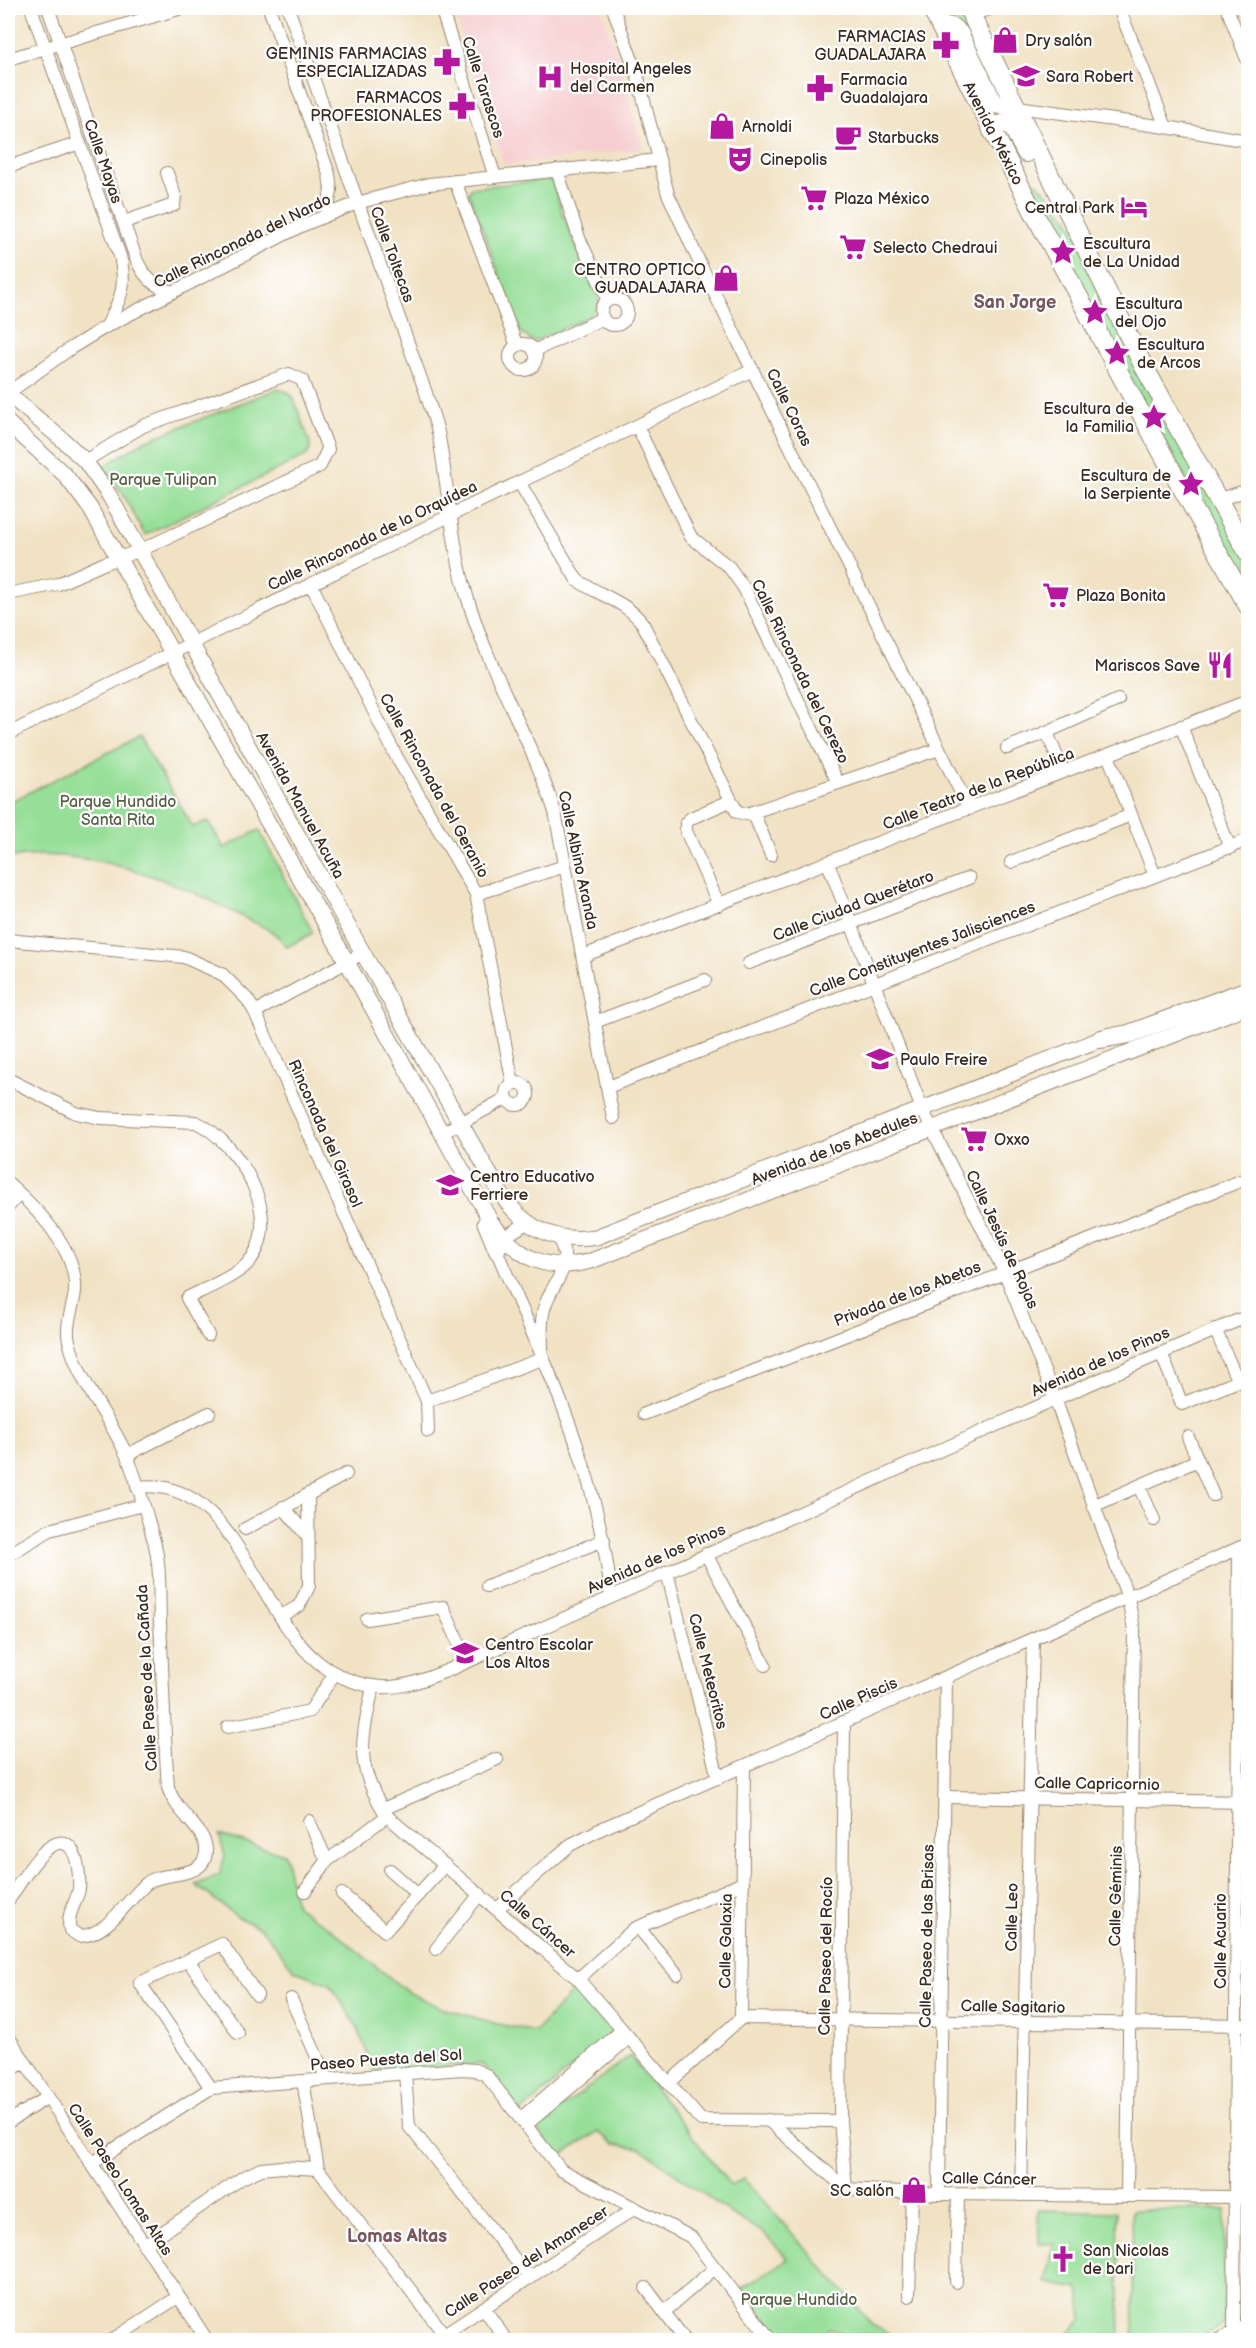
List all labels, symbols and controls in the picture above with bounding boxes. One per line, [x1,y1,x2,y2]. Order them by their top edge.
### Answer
shop icon: Dry salón [990,25,1020,55]
place label: FARMACIAS GUADALAJARA [814,28,926,65]
pharmacy icon: FARMACIAS GUADALAJARA [931,30,961,60]
place label: Dry salón [1025,32,1092,51]
street label: Calle Tarascos [457,34,508,141]
place label: GEMINIS FARMACIAS ESPECIALIZADAS [266,45,427,82]
pharmacy icon: GEMINIS FARMACIAS ESPECIALIZADAS [432,47,462,77]
place label: Hospital Angeles del Carmen [570,60,692,97]
school or university icon: Sara Robert [1011,61,1041,91]
hospital icon: Hospital Angeles del Carmen [535,62,565,92]
place label: Sara Robert [1046,68,1133,87]
place label: Farmacia Guadalajara [840,71,928,108]
pharmacy icon: Farmacia Guadalajara [805,73,835,103]
street label: Avenida México [958,79,1027,189]
place label: FARMACOS PROFESIONALES [310,89,442,126]
pharmacy icon: FARMACOS PROFESIONALES [447,91,477,121]
shop icon: Arnoldi [707,111,737,141]
street label: Calle Mayas [79,117,126,206]
place label: Arnoldi [742,118,792,137]
cafe icon: Starbucks [833,122,863,152]
place label: Starbucks [868,129,939,148]
theatre icon: Cinepolis [725,144,755,174]
place label: Cinepolis [760,151,827,170]
supermarket icon: Plaza México [799,183,829,213]
street label: Calle Rinconada del Nardo [151,190,334,293]
place label: Plaza México [834,190,929,209]
hotel icon: Central Park [1119,192,1149,222]
place label: Central Park [1025,199,1114,218]
street label: Calle Toltecas [365,204,418,305]
supermarket icon: Selecto Chedraui [838,232,868,262]
place label: Escultura de La Unidad [1083,235,1180,272]
place icon: Escultura de La Unidad [1048,237,1078,267]
place label: Selecto Chedraui [873,239,998,258]
place label: CENTRO OPTICO GUADALAJARA [574,261,706,298]
shop icon: CENTRO OPTICO GUADALAJARA [711,263,741,293]
district label: San Jorge [974,292,1056,313]
place label: Escultura del Ojo [1115,295,1183,332]
place icon: Escultura del Ojo [1080,297,1110,327]
place label: Escultura de Arcos [1137,336,1205,373]
place icon: Escultura de Arcos [1102,338,1132,368]
street label: Calle Coras [762,366,816,450]
place label: Escultura de la Familia [1043,400,1134,437]
place icon: Escultura de la Familia [1139,402,1169,432]
place label: Escultura de la Serpiente [1080,467,1172,504]
place icon: Escultura de la Serpiente [1176,469,1206,499]
park label: Parque Tulipan [109,471,217,490]
street label: Calle Rinconada de la Orquídea [265,477,481,595]
street label: Calle Rinconada del Cerezo [747,576,853,767]
supermarket icon: Plaza Bonita [1041,580,1071,610]
place label: Plaza Bonita [1076,587,1166,606]
restaurant icon: Mariscos Save [1205,650,1235,680]
place label: Mariscos Save [1094,657,1201,676]
street label: Calle Rinconada del Geranio [375,690,492,881]
street label: Avenida Manuel Acuña [251,729,348,882]
street label: Calle Teatro de la República [880,744,1077,835]
street label: Calle Albino Aranda [554,789,602,931]
park label: Parque Hundido Santa Rita [60,793,176,830]
street label: Calle Ciudad Querétaro [770,867,937,946]
street label: Calle Constituyentes Jalisciences [807,897,1038,1001]
school or university icon: Paulo Freire [865,1044,895,1074]
place label: Paulo Freire [900,1051,988,1070]
street label: Rinconada del Girasol [283,1057,366,1210]
street label: Avenida de los Abedules [749,1109,920,1190]
supermarket icon: Oxxo [959,1124,989,1154]
place label: Oxxo [994,1131,1030,1150]
street label: Calle Jesús de Rojas [961,1167,1042,1312]
place label: Centro Educativo Ferriere [470,1168,595,1205]
school or university icon: Centro Educativo Ferriere [435,1170,465,1200]
street label: Privada de los Abetos [831,1258,984,1331]
street label: Avenida de los Pinos [1029,1323,1173,1401]
street label: Avenida de los Pinos [585,1520,729,1598]
street label: Calle Paseo de la Cañada [133,1584,162,1772]
street label: Calle Meteoritos [684,1612,731,1731]
place label: Centro Escolar Los Altos [485,1636,593,1673]
school or university icon: Centro Escolar Los Altos [450,1638,480,1668]
street label: Calle Piscis [817,1674,901,1725]
street label: Calle Capricornio [1034,1774,1160,1795]
street label: Calle Paseo de las Brisas [916,1844,939,2028]
street label: Calle Géminis [1106,1846,1127,1946]
street label: Calle Paseo del Rocío [816,1876,837,2036]
street label: Calle Leo [1002,1883,1023,1951]
street label: Calle Cáncer [495,1886,579,1962]
street label: Calle Galaxia [716,1893,737,1989]
street label: Calle Acuario [1212,1893,1231,1989]
street label: Calle Sagitario [960,1997,1066,2018]
street label: Paseo Puesta del Sol [310,2046,463,2075]
street label: Calle Paseo Lomas Altas [63,2100,176,2260]
street label: Calle Cáncer [942,2169,1037,2190]
shop icon: SC salón [899,2175,929,2205]
place label: SC salón [830,2182,894,2201]
street label: Calle Paseo del Amanecer [441,2202,612,2322]
district label: Lomas Altas [347,2226,447,2247]
place label: San Nicolas de bari [1083,2242,1169,2279]
church icon: San Nicolas de bari [1048,2244,1078,2274]
park label: Parque Hundido [741,2291,857,2310]

